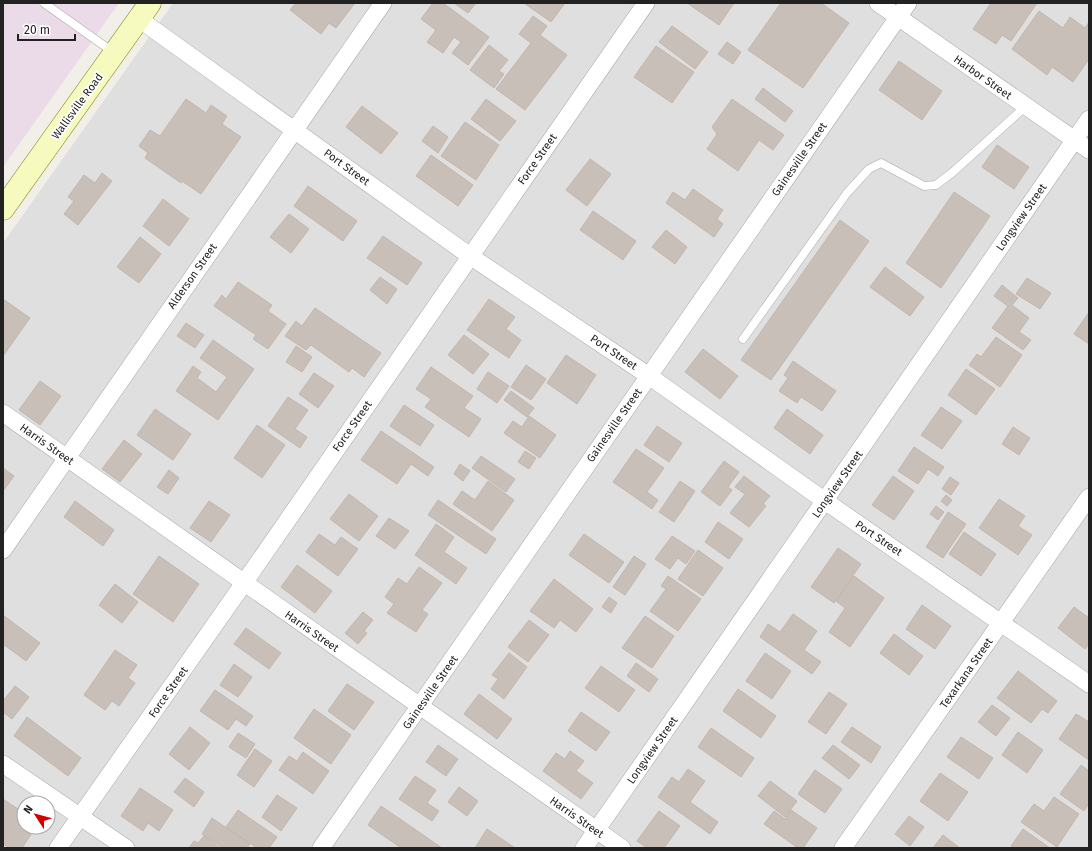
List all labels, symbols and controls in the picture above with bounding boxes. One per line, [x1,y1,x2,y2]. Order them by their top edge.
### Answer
scale bar [18,16,75,42]
text: 20 m [24,23,50,37]
street label: Harbor Street [951,53,1014,102]
street label: Wallisville Road [49,71,106,142]
street label: Gainesville Street [769,120,830,199]
street label: Force Street [515,131,560,187]
street label: Port Street [321,146,372,188]
street label: Longview Street [993,181,1049,253]
street label: Alderson Street [165,241,220,312]
street label: Port Street [588,332,640,373]
street label: Gainesville Street [584,386,645,465]
street label: Force Street [330,398,375,454]
street label: Harris Street [17,421,76,468]
street label: Longview Street [809,448,865,520]
street label: Port Street [853,518,905,559]
street label: Harris Street [282,608,341,655]
street label: Texarkana Street [937,636,996,711]
street label: Gainesville Street [400,653,461,732]
street label: Force Street [146,664,191,720]
street label: Longview Street [624,714,680,786]
street label: Harris Street [547,794,606,841]
north arrow [16,795,56,835]
text: N [21,803,36,816]

